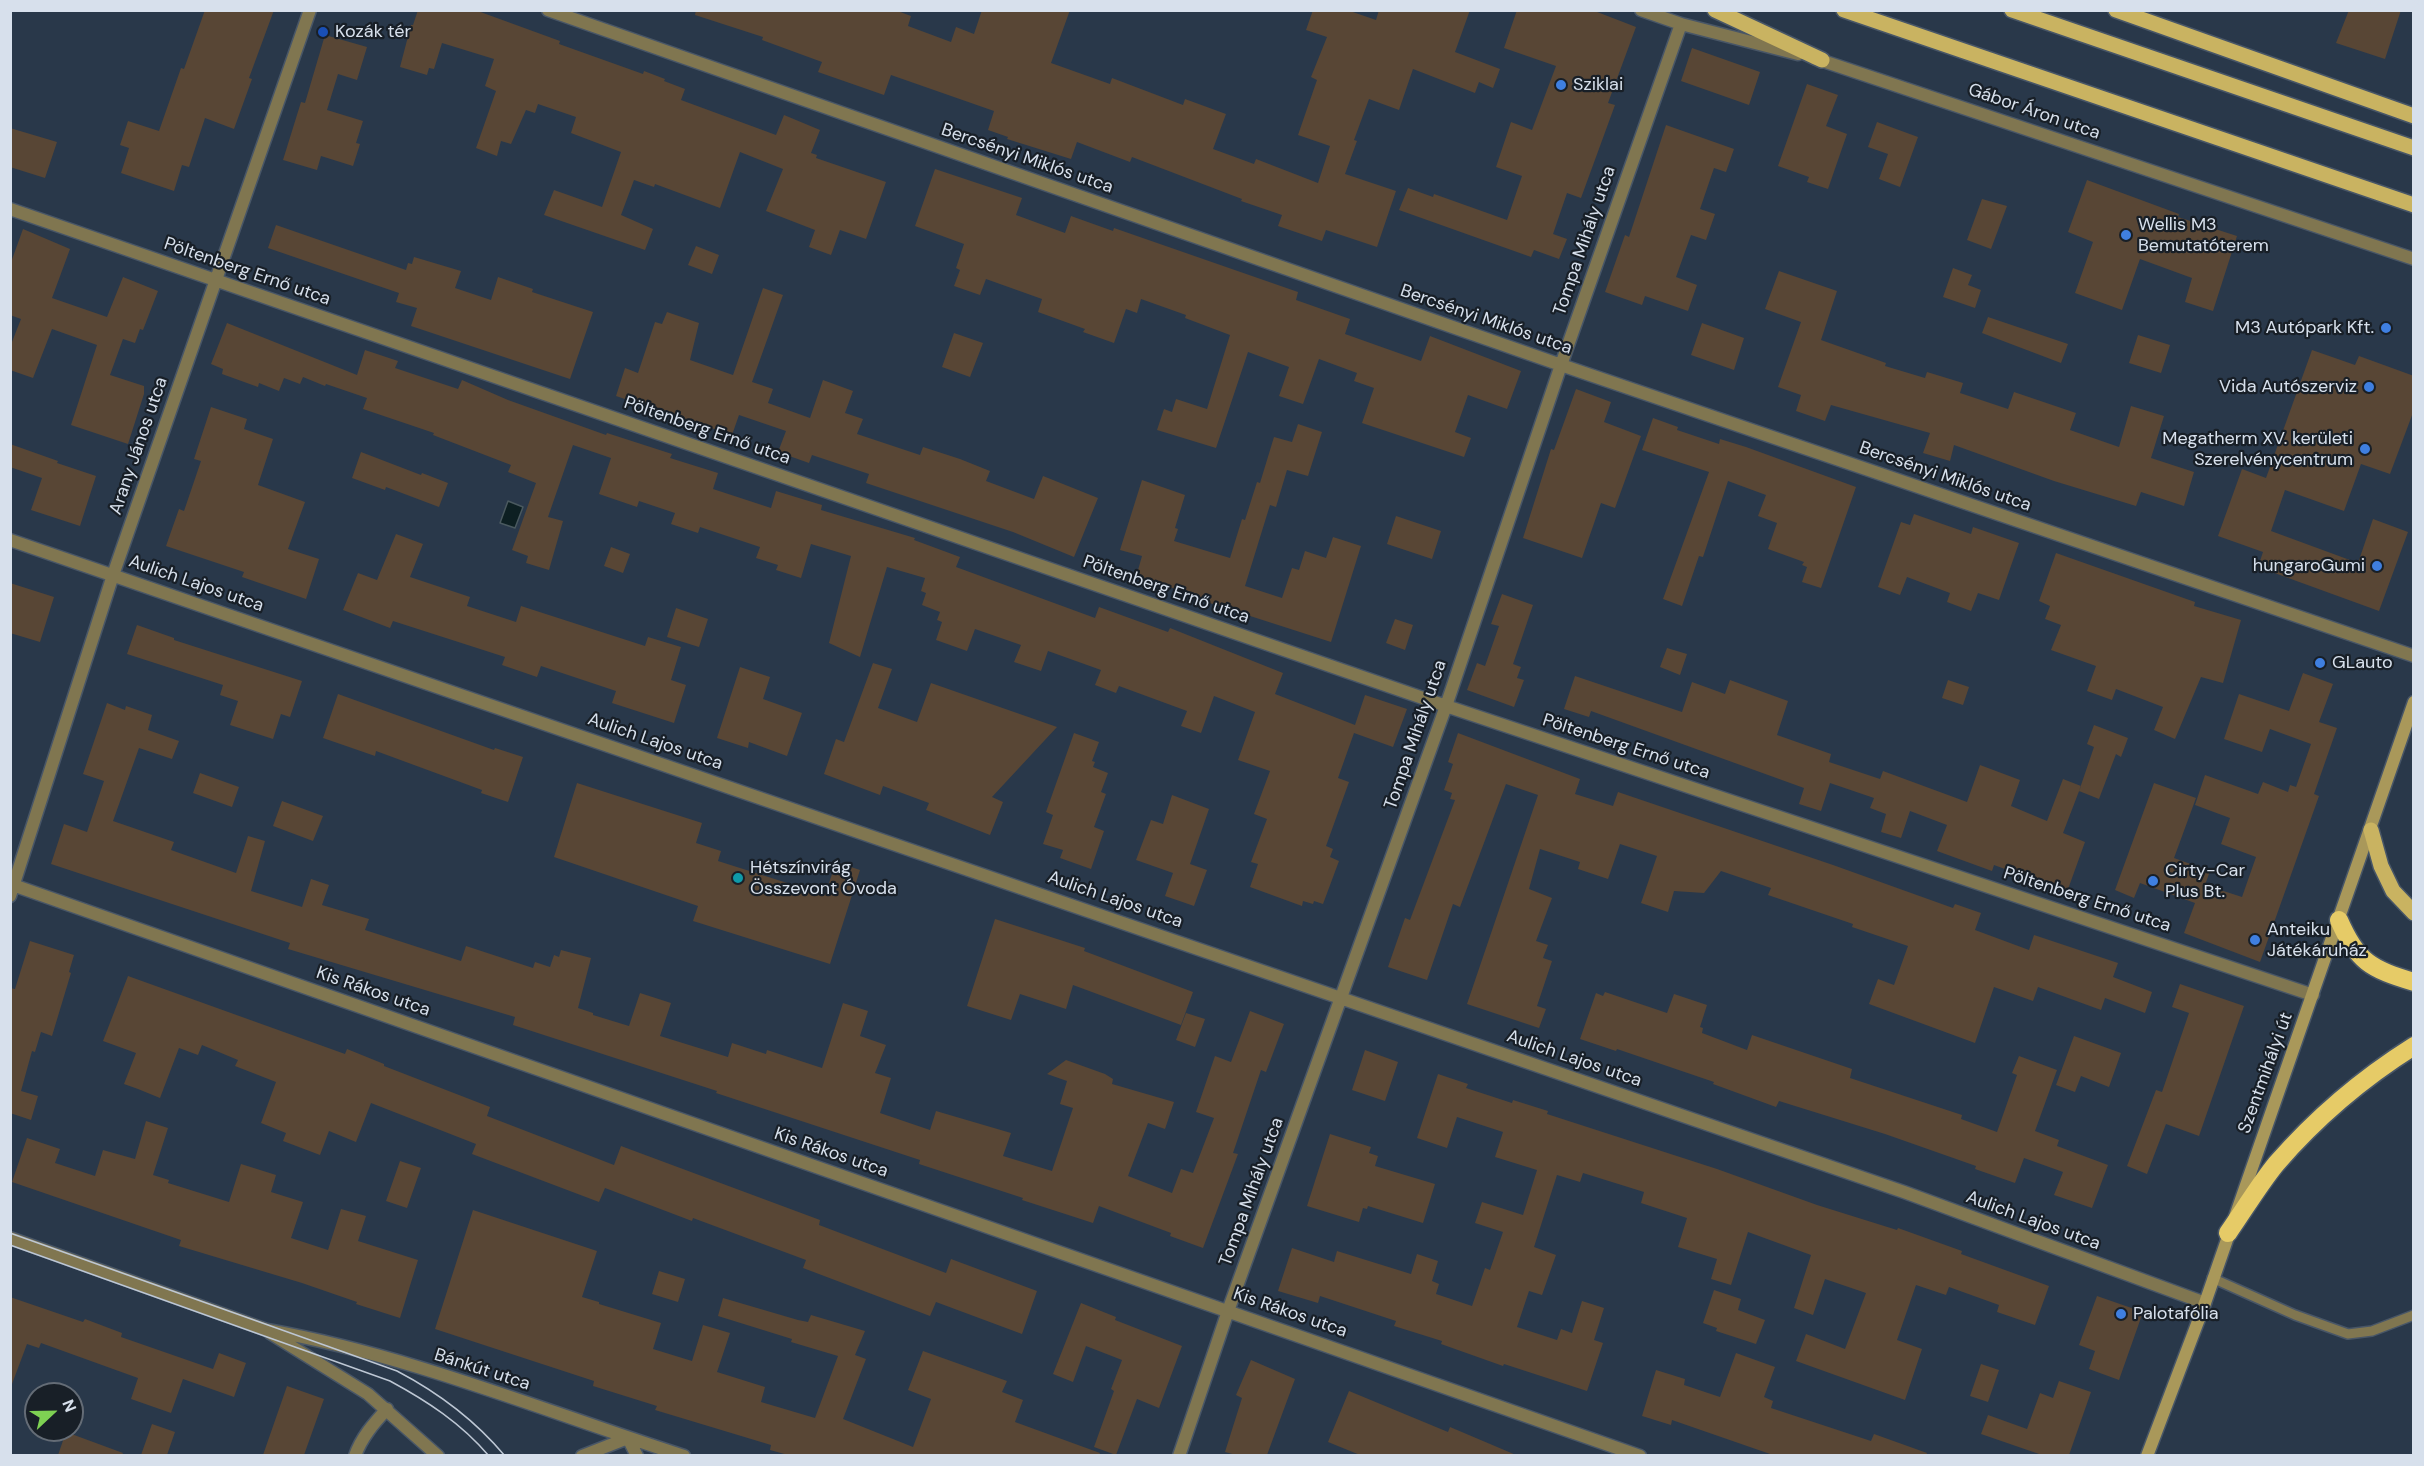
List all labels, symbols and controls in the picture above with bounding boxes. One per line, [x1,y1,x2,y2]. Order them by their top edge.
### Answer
place label: Kozák tér [335,21,411,43]
marker: Kozák tér [316,25,330,39]
place label: Sziklai [1573,74,1623,96]
marker: Sziklai [1554,78,1568,92]
street label: Gábor Áron utca [1965,79,2103,145]
street label: Bercsényi Miklós utca [938,119,1116,199]
street label: Tompa Mihály utca [1549,163,1621,319]
place label: Wellis M3 Bemutatóterem [2138,214,2269,256]
marker: Wellis M3 Bemutatóterem [2119,228,2133,242]
street label: Pöltenberg Ernő utca [161,233,333,311]
street label: Bercsényi Miklós utca [1397,280,1575,360]
place label: M3 Autópark Kft. [2235,317,2374,339]
marker: M3 Autópark Kft. [2379,321,2393,335]
street label: Arany János utca [105,374,173,518]
place label: Vida Autószerviz [2219,376,2357,398]
marker: Vida Autószerviz [2362,380,2376,394]
street label: Pöltenberg Ernő utca [621,392,793,470]
place label: Megatherm XV. kerületi Szerelvénycentrum [2162,428,2353,470]
street label: Bercsényi Miklós utca [1856,437,2034,517]
marker: Megatherm XV. kerületi Szerelvénycentrum [2358,442,2372,456]
street label: Aulich Lajos utca [126,551,266,617]
street label: Pöltenberg Ernő utca [1080,551,1252,629]
place label: hungaroGumi [2253,555,2365,577]
marker: hungaroGumi [2370,559,2384,573]
place label: GLauto [2332,652,2393,674]
marker: GLauto [2313,656,2327,670]
street label: Tompa Mihály utca [1380,657,1452,813]
street label: Aulich Lajos utca [585,709,725,775]
street label: Pöltenberg Ernő utca [1540,710,1712,784]
place label: Hétszínvirág Összevont Óvoda [750,857,897,900]
place label: Cirty-Car Plus Bt. [2165,860,2245,902]
street label: Pöltenberg Ernő utca [2001,863,2173,937]
street label: Aulich Lajos utca [1045,867,1185,933]
marker: Hétszínvirág Összevont Óvoda [731,871,745,885]
marker: Cirty-Car Plus Bt. [2146,874,2160,888]
place label: Anteiku Játékáruház [2267,919,2367,962]
marker: Anteiku Játékáruház [2248,933,2262,947]
street label: Kis Rákos utca [313,962,433,1022]
street label: Szentmihályi út [2234,1009,2298,1137]
street label: Aulich Lajos utca [1504,1026,1644,1092]
street label: Tompa Mihály utca [1215,1115,1289,1269]
street label: Kis Rákos utca [771,1123,891,1183]
street label: Aulich Lajos utca [1963,1187,2103,1255]
street label: Kis Rákos utca [1230,1283,1350,1343]
place label: Palotafólia [2133,1303,2219,1325]
marker: Palotafólia [2114,1307,2128,1321]
street label: Bánkút utca [431,1344,533,1396]
north arrow [24,1382,84,1442]
text: N [57,1396,81,1415]

